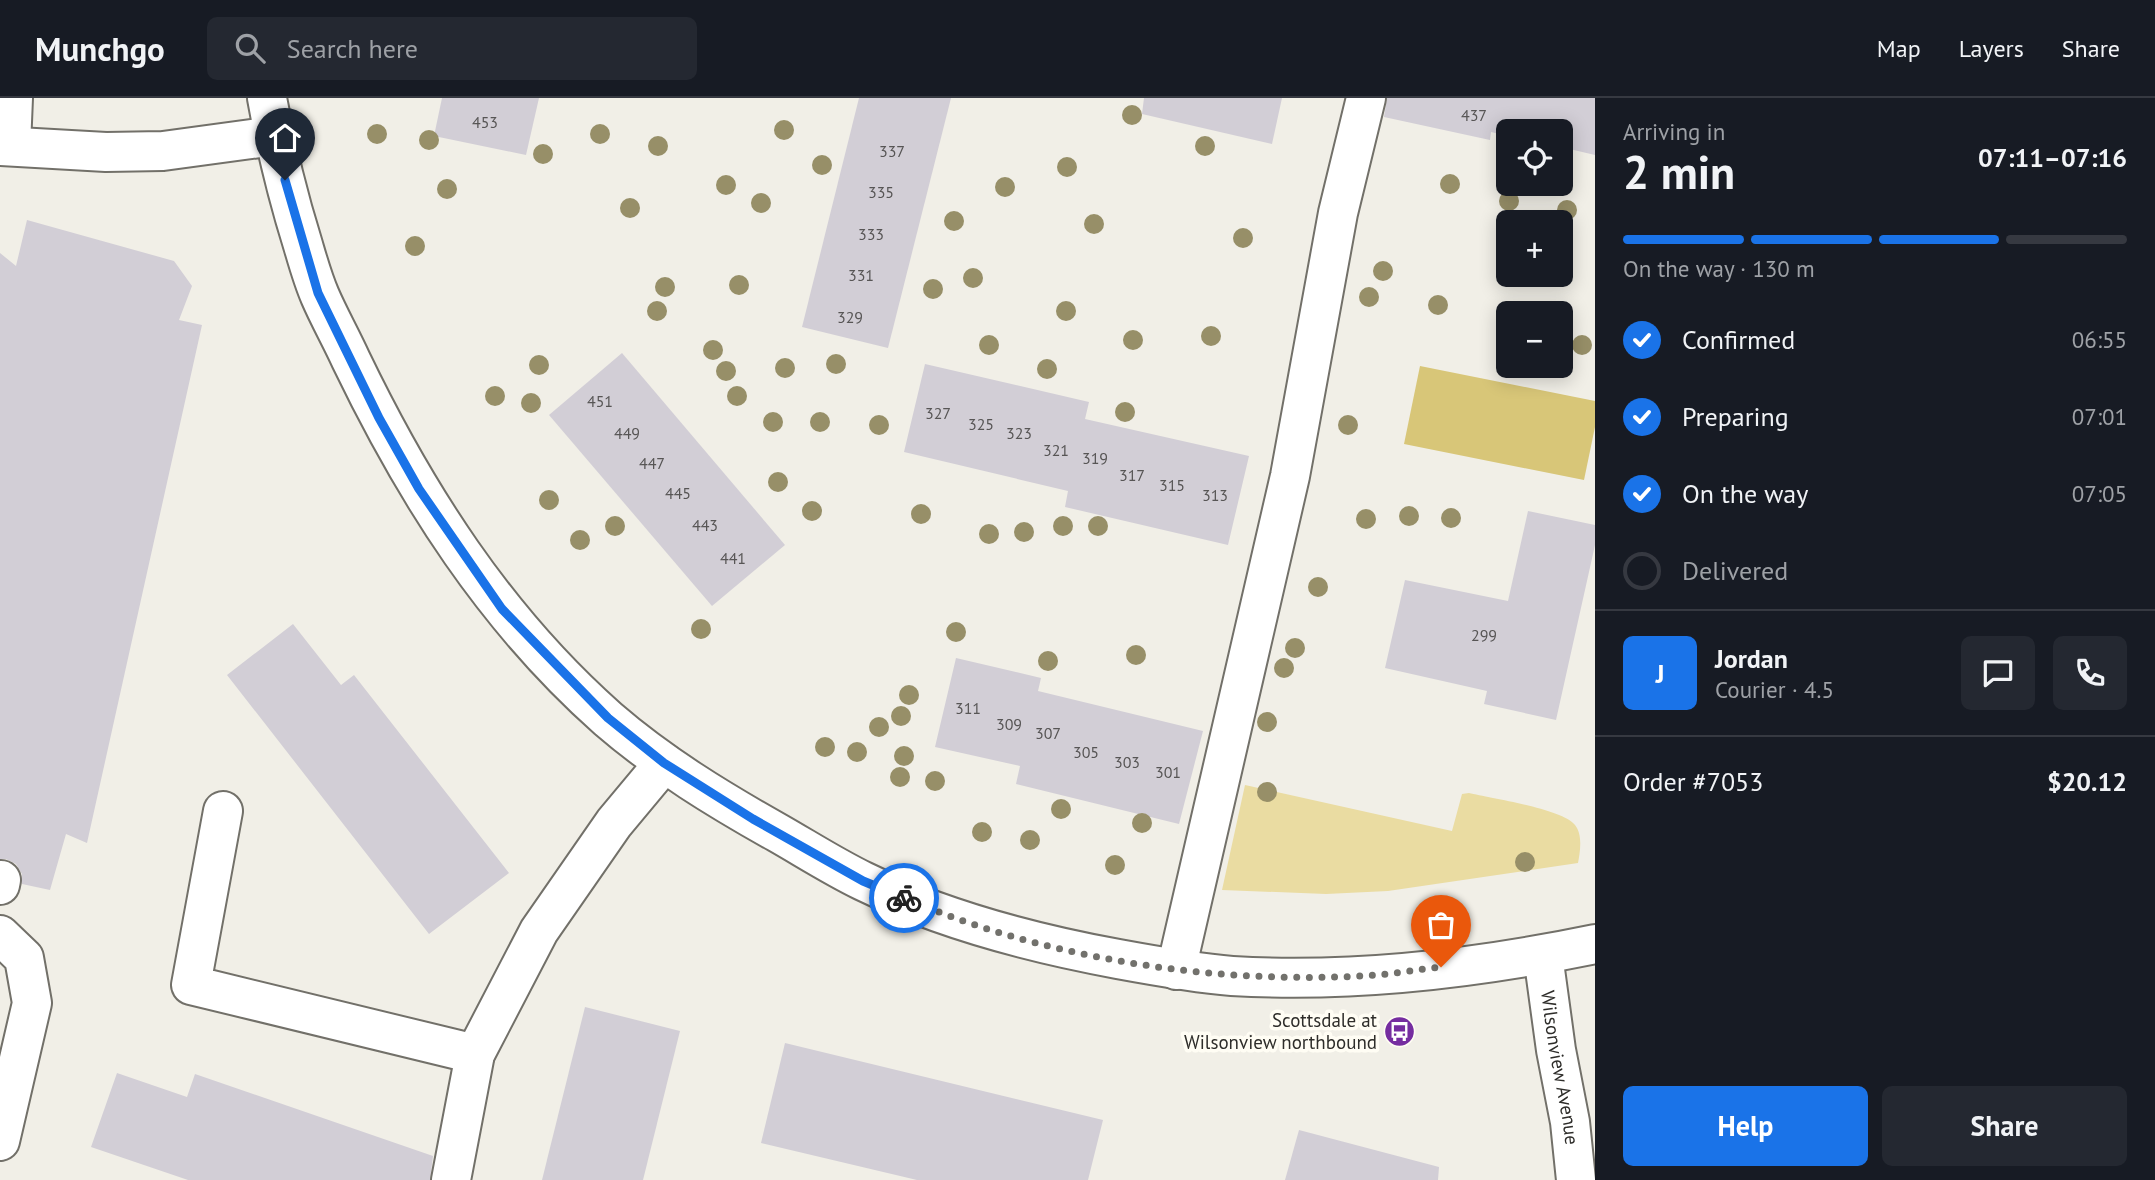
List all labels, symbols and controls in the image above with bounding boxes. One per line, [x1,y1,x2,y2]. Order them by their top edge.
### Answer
search box [207,17,697,80]
text: Munchgo [35,27,165,70]
icon: search [231,29,269,67]
text: Search here [287,32,418,65]
text: Map [1877,33,1921,64]
text: Layers [1959,33,2024,64]
text: Share [2062,33,2120,64]
house number: 437 [1461,105,1487,125]
pin [255,108,315,180]
house number: 453 [472,112,498,132]
text: Arriving in [1623,117,1725,146]
icon: home [266,119,304,157]
map controls [1496,119,1573,378]
button: locate [1496,119,1573,196]
house number: 337 [879,141,905,161]
text: 07:11–07:16 [1978,141,2127,174]
text: 2 min [1623,142,1735,202]
house number: 335 [868,182,894,202]
button: + [1496,210,1573,287]
house number: 333 [858,224,884,244]
text: On the way · 130 m [1623,254,1815,283]
house number: 331 [848,265,874,285]
button: − [1496,301,1573,378]
house number: 329 [837,307,863,327]
icon: check [1623,321,1661,359]
text: Confirmed [1682,323,1795,356]
text: 06:55 [2072,325,2127,354]
house number: 451 [587,391,613,411]
icon: check [1623,398,1661,436]
text: Preparing [1682,400,1789,433]
text: 07:01 [2072,402,2127,431]
house number: 327 [925,403,951,423]
house number: 325 [968,414,994,434]
house number: 449 [614,423,640,443]
house number: 323 [1006,423,1032,443]
house number: 321 [1043,440,1069,460]
house number: 319 [1082,448,1108,468]
house number: 447 [639,453,665,473]
house number: 317 [1119,465,1145,485]
house number: 315 [1159,475,1185,495]
icon: check [1623,475,1661,513]
text: On the way [1682,477,1808,510]
text: 07:05 [2072,479,2127,508]
house number: 445 [665,483,691,503]
house number: 313 [1202,485,1228,505]
house number: 443 [692,515,718,535]
house number: 441 [720,548,746,568]
text: Delivered [1682,554,1788,587]
house number: 299 [1471,625,1497,645]
button: chat [1961,636,2035,710]
button: phone [2053,636,2127,710]
text: Jordan [1715,642,1788,675]
text: J [1656,657,1664,690]
text: Courier · 4.5 [1715,675,1834,704]
house number: 311 [955,698,981,718]
house number: 309 [996,714,1022,734]
house number: 307 [1035,723,1061,743]
house number: 305 [1073,742,1099,762]
house number: 303 [1114,752,1140,772]
house number: 301 [1155,762,1181,782]
text: Order #7053 [1623,765,1763,798]
text: $20.12 [2047,765,2127,798]
courier [869,863,939,933]
icon: bike [885,879,923,917]
pin [1411,895,1471,967]
icon: bag [1422,906,1460,944]
street label: Wilsonview Avenue [1536,989,1584,1146]
place label: Scottsdale at Wilsonview northbound [1184,1008,1378,1054]
bus stop icon: Scottsdale at Wilsonview northbound [1383,1014,1417,1048]
button: Help [1623,1086,1868,1166]
button: Share [1882,1086,2127,1166]

